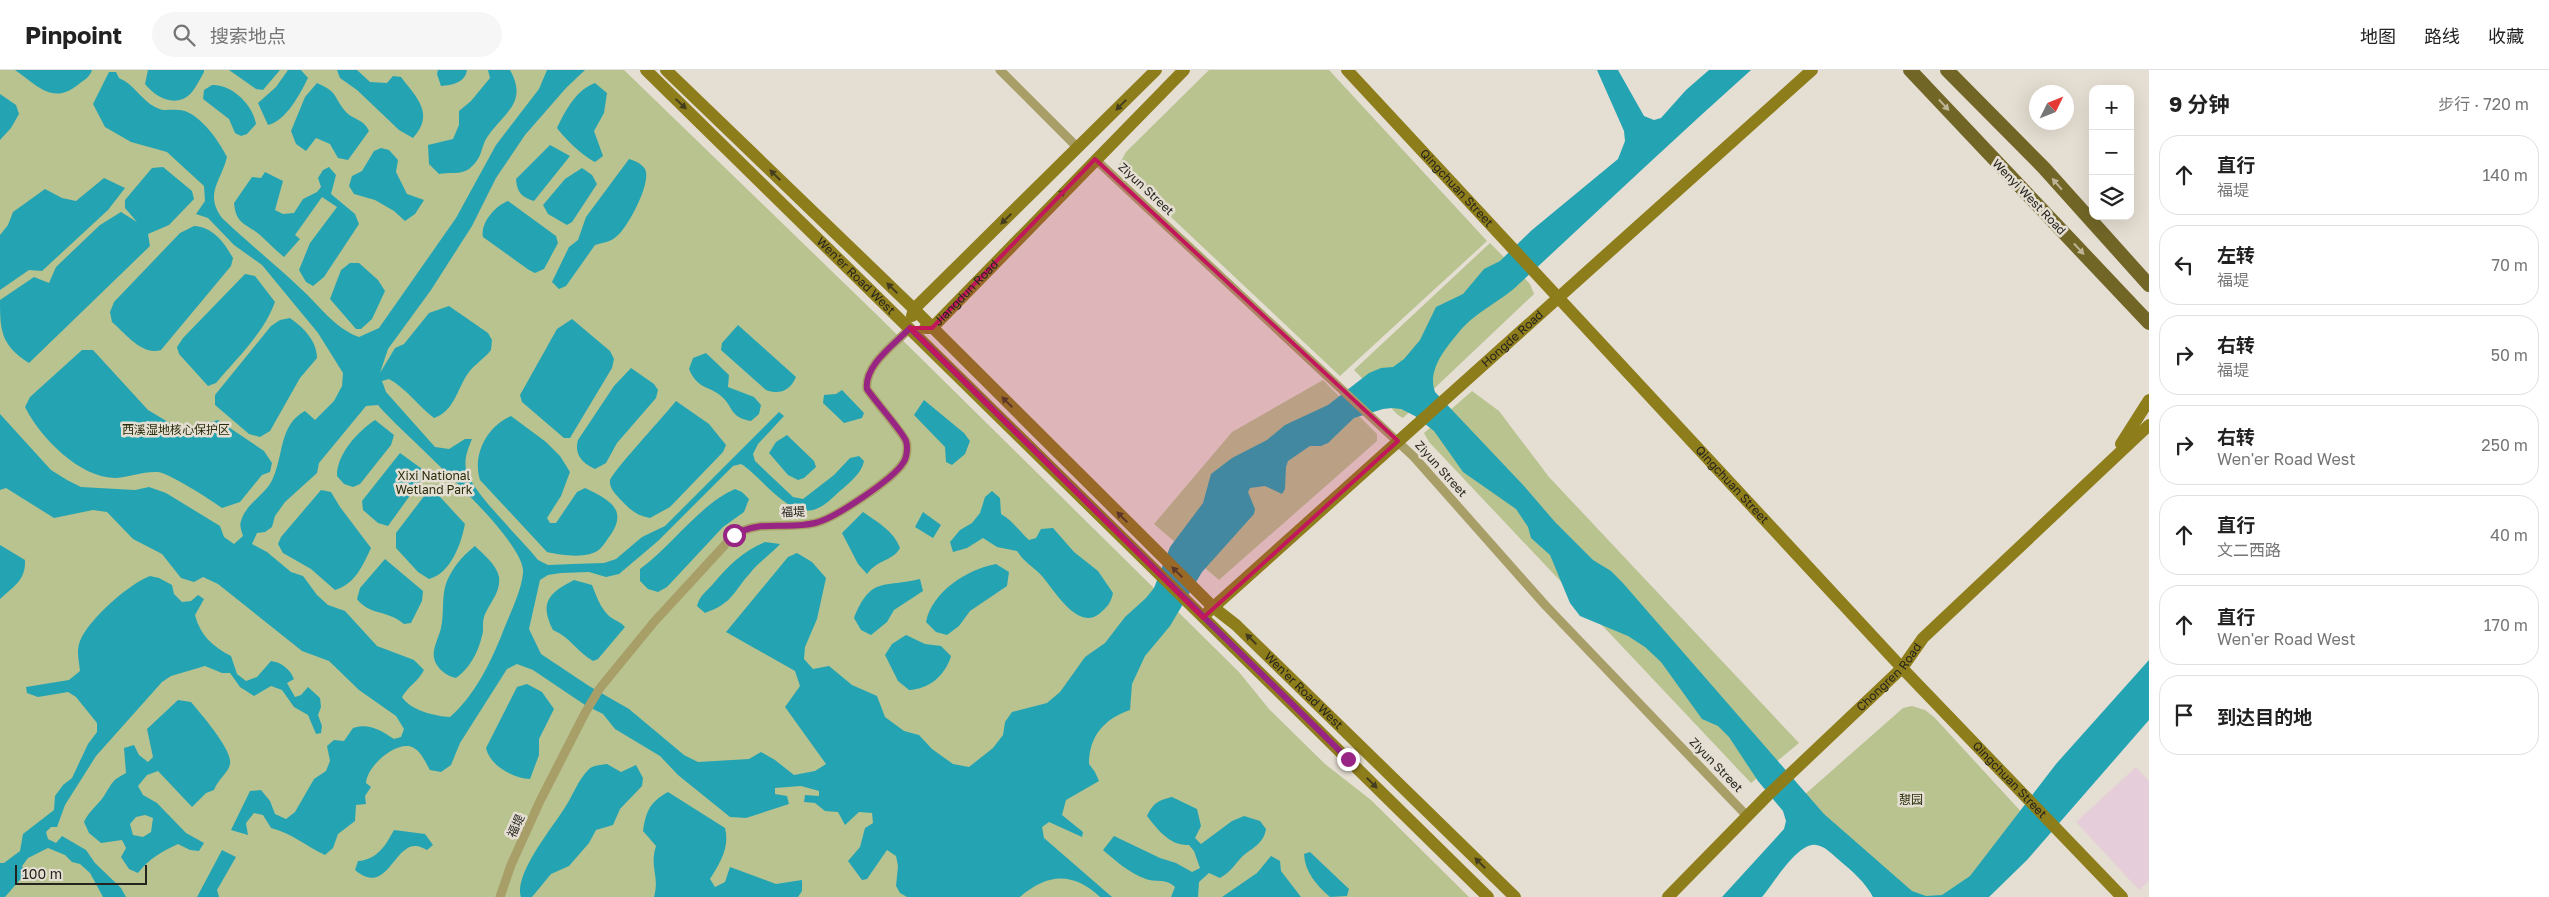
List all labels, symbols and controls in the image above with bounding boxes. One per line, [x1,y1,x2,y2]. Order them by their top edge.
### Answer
search box [152,12,502,57]
text: Pinpoint [25,20,122,49]
icon: search [170,21,198,49]
text: 搜索地点 [210,24,286,47]
text: 地图 [2360,25,2396,47]
text: 路线 [2424,25,2460,47]
text: 收藏 [2488,25,2524,47]
north arrow [2029,85,2074,130]
map controls [2089,85,2134,220]
button: + [2089,85,2134,130]
text: 9 分钟 [2169,91,2230,117]
text: 步行 · 720 m [2438,94,2529,114]
one-way arrow [675,98,687,110]
one-way arrow [1115,98,1127,110]
one-way arrow [1938,99,1950,111]
button: − [2089,130,2134,175]
street label: Qingchuan Street [1417,146,1497,230]
text: 直行 [2217,153,2255,176]
street label: Wenyi West Road [1989,156,2069,238]
street label: Ziyun Street [1116,159,1177,218]
icon: ahead [2170,161,2198,189]
text: 140 m [2482,165,2528,185]
one-way arrow [769,169,781,181]
button: layers [2089,175,2134,220]
one-way arrow [2052,178,2063,191]
text: 福堤 [2217,180,2249,200]
one-way arrow [1054,190,1066,202]
one-way arrow [1000,213,1012,225]
street label: Wen'er Road West [814,234,899,318]
one-way arrow [2073,243,2085,255]
text: 左转 [2217,243,2255,266]
icon: left [2170,251,2198,279]
text: 70 m [2491,255,2528,275]
street label: Jiangdun Road [930,257,1001,329]
text: 福堤 [2217,270,2249,290]
one-way arrow [886,282,898,294]
street label: Hongde Road [1478,307,1546,370]
text: 右转 [2217,333,2255,356]
icon: right [2170,341,2198,369]
text: 50 m [2491,345,2528,365]
text: 福堤 [2217,360,2249,380]
one-way arrow [1001,397,1013,409]
park label: 西溪湿地核心保护区 [122,422,230,437]
text: 右转 [2217,425,2255,448]
icon: right [2170,431,2198,459]
text: 250 m [2481,435,2528,455]
street label: Ziyun Street [1412,438,1471,500]
street label: Qingchuan Street [1693,442,1772,527]
text: Wen'er Road West [2217,449,2356,469]
park label: Xixi National Wetland Park [395,468,473,497]
street label: 福堤 [781,504,805,519]
one-way arrow [1116,512,1128,524]
text: 直行 [2217,513,2255,536]
icon: ahead [2170,521,2198,549]
route start [723,524,746,547]
text: 40 m [2490,525,2528,545]
text: 文二西路 [2217,540,2281,560]
one-way arrow [1171,566,1183,578]
text: 直行 [2217,605,2255,628]
icon: ahead [2170,611,2198,639]
text: 170 m [2484,615,2528,635]
text: Wen'er Road West [2217,629,2356,649]
one-way arrow [1245,634,1257,646]
street label: Chongren Road [1853,640,1924,714]
street label: Wen'er Road West [1261,649,1346,732]
icon: arrive [2170,701,2198,729]
text: 到达目的地 [2217,705,2312,728]
street label: Ziyun Street [1687,734,1746,795]
street label: Qingchuan Street [1969,738,2050,821]
route end [1337,748,1360,771]
one-way arrow [1366,777,1378,789]
park label: 憇园 [1899,792,1923,807]
street label: 福堤 [504,812,527,840]
one-way arrow [1474,857,1486,869]
scale bar [15,862,148,885]
text: 100 m [22,865,62,882]

